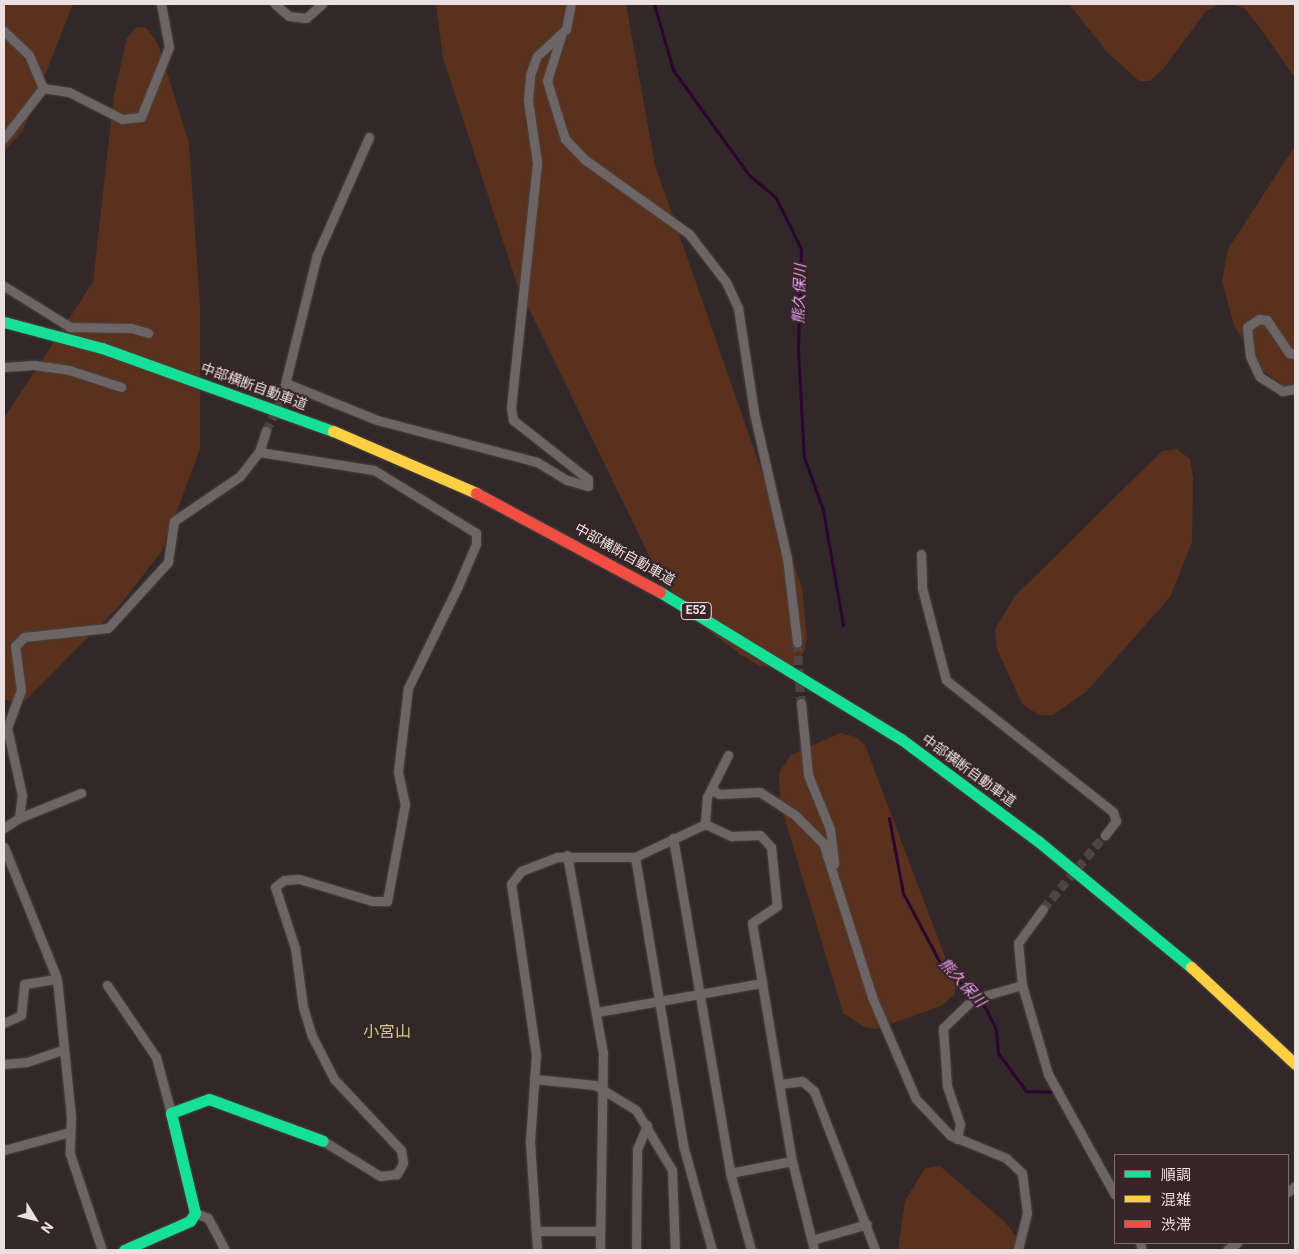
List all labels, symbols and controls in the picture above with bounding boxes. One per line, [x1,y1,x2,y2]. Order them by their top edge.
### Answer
water label: 熊久保川 [790,264,810,324]
street label: 中部横断自動車道 [199,359,309,413]
street label: 中部横断自動車道 [572,520,678,588]
road number: E52 [680,602,712,620]
street label: 中部横断自動車道 [919,730,1019,810]
water label: 熊久保川 [935,955,989,1011]
district label: 小宮山 [363,1022,411,1042]
legend [1114,1154,1289,1244]
text: 順調 [1161,1166,1191,1184]
text: 混雑 [1161,1191,1191,1209]
north arrow [10,1194,60,1244]
text: 渋滞 [1161,1216,1191,1234]
text: N [38,1219,57,1237]

